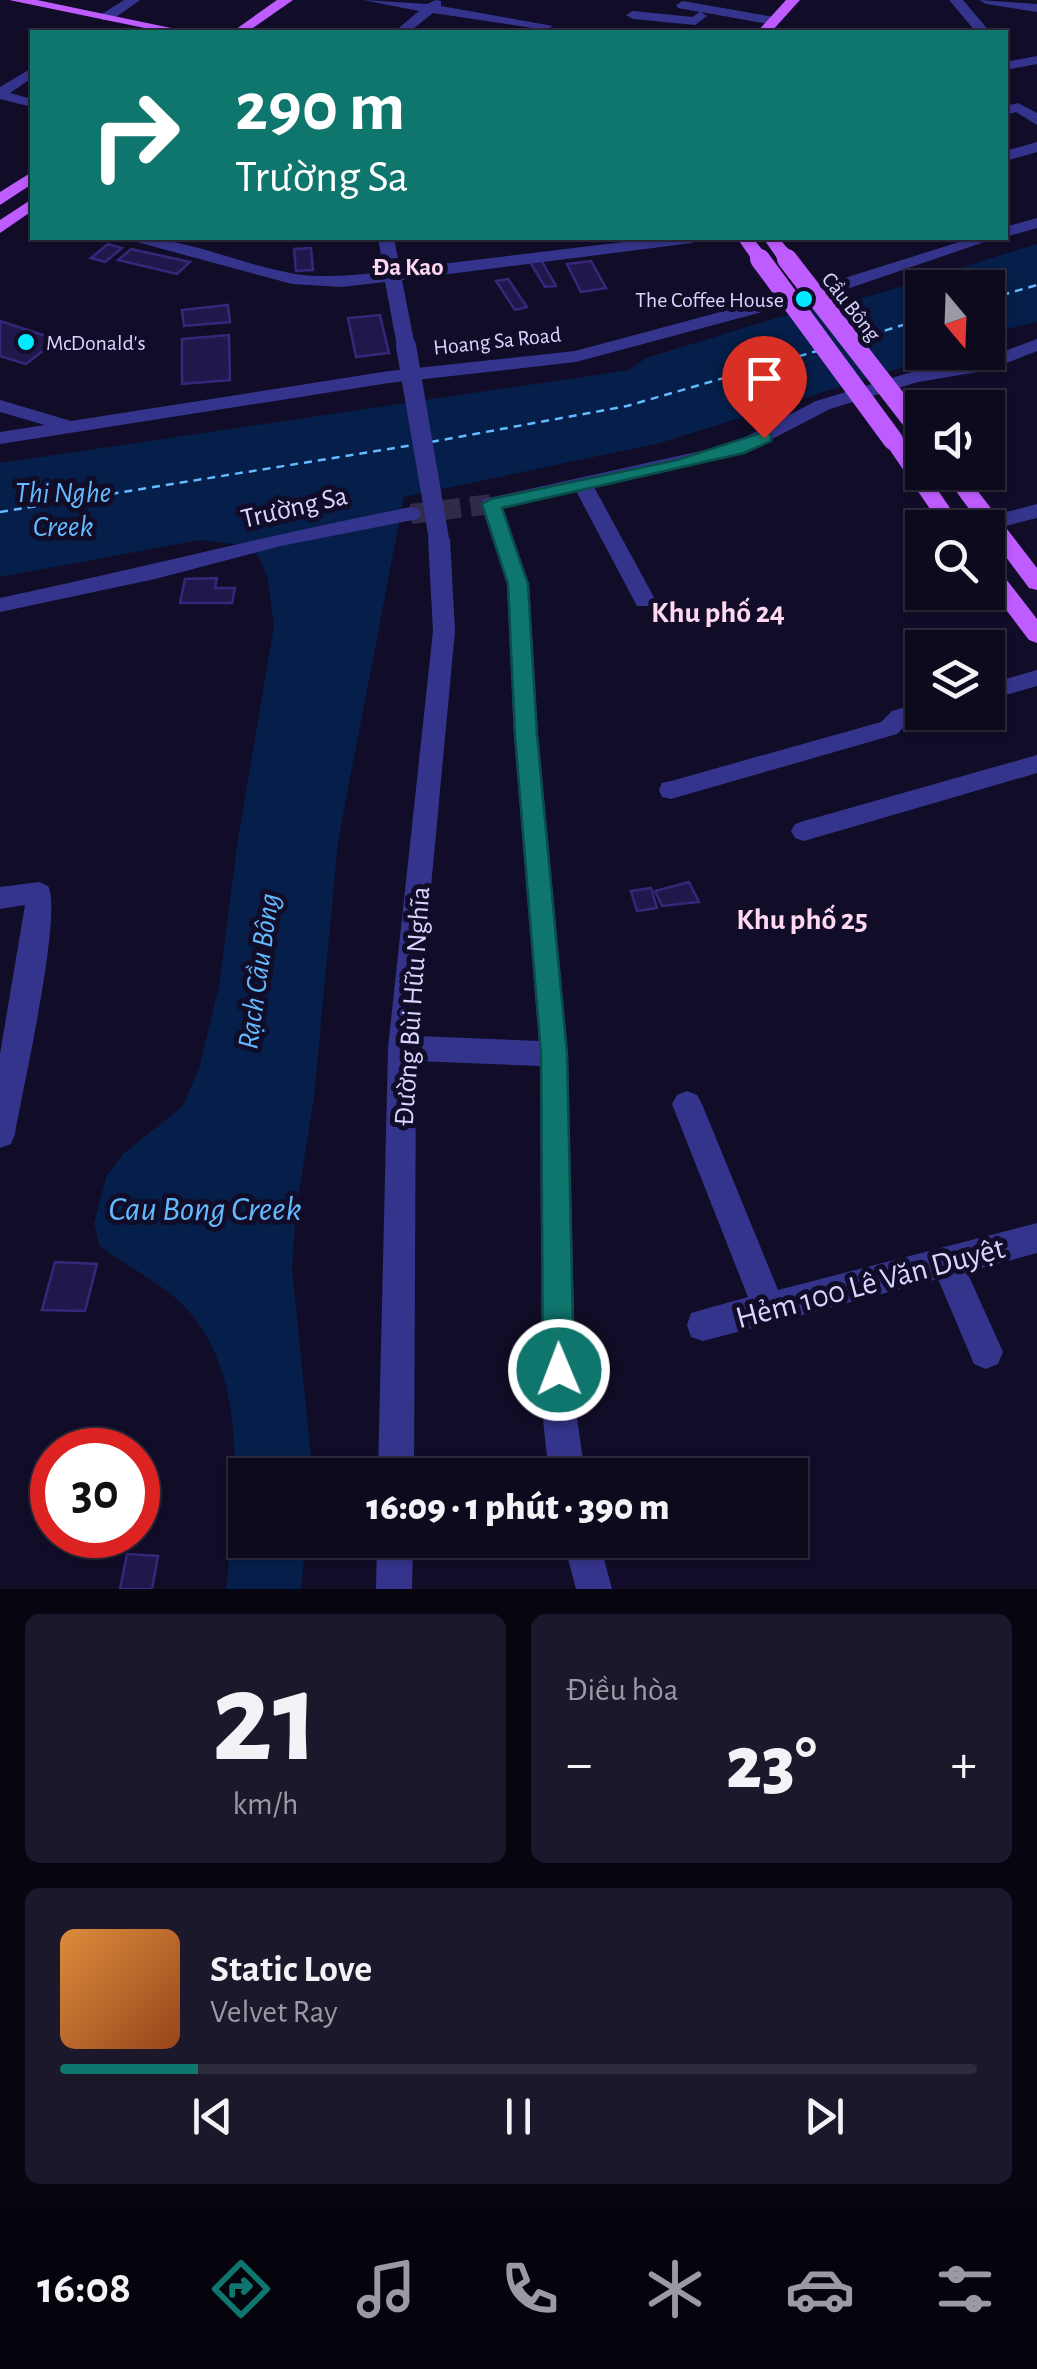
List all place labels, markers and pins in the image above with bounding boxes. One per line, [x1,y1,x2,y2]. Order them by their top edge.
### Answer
marker: The Coffee House [793,288,815,310]
place label: The Coffee House [635,289,784,311]
marker: McDonald's [15,331,37,353]
place label: McDonald's [46,332,146,354]
pin [722,336,807,439]

